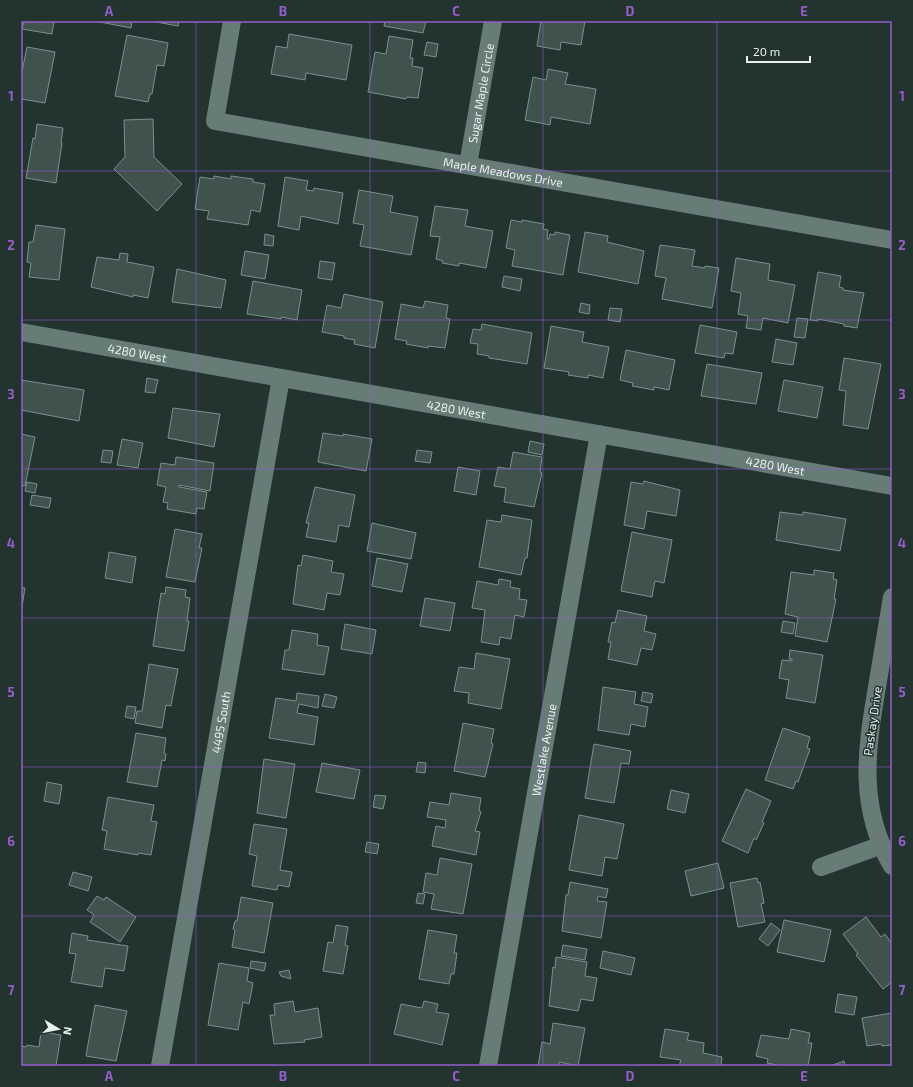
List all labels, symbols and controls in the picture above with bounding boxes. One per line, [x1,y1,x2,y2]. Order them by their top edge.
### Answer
text: A [105,3,114,19]
text: B [279,3,287,19]
text: C [452,3,460,19]
text: D [626,3,635,19]
text: E [800,3,808,19]
scale bar [747,38,810,64]
street label: Sugar Maple Circle [465,42,496,144]
text: 20 m [753,44,780,58]
text: 1 [8,88,14,104]
text: 1 [899,88,905,104]
street label: Maple Meadows Drive [442,154,564,189]
text: 2 [7,237,15,253]
text: 2 [898,237,906,253]
street label: 4280 West [107,340,168,365]
text: 3 [7,386,15,402]
text: 3 [898,386,906,402]
street label: 4280 West [426,397,487,421]
street label: 4280 West [745,453,806,478]
text: 4 [7,535,15,551]
text: 4 [898,535,906,551]
text: 5 [7,684,15,700]
text: 5 [898,684,906,700]
street label: Paskay Drive [860,686,884,756]
street label: 4495 South [208,690,233,754]
street label: Westlake Avenue [529,703,559,797]
text: 6 [7,833,15,849]
text: 6 [898,833,906,849]
text: 7 [8,982,15,998]
text: 7 [899,982,906,998]
north arrow [38,1009,78,1049]
text: N [61,1026,75,1036]
text: A [105,1068,114,1084]
text: B [279,1068,287,1084]
text: C [452,1068,460,1084]
text: D [626,1068,635,1084]
text: E [800,1068,808,1084]

